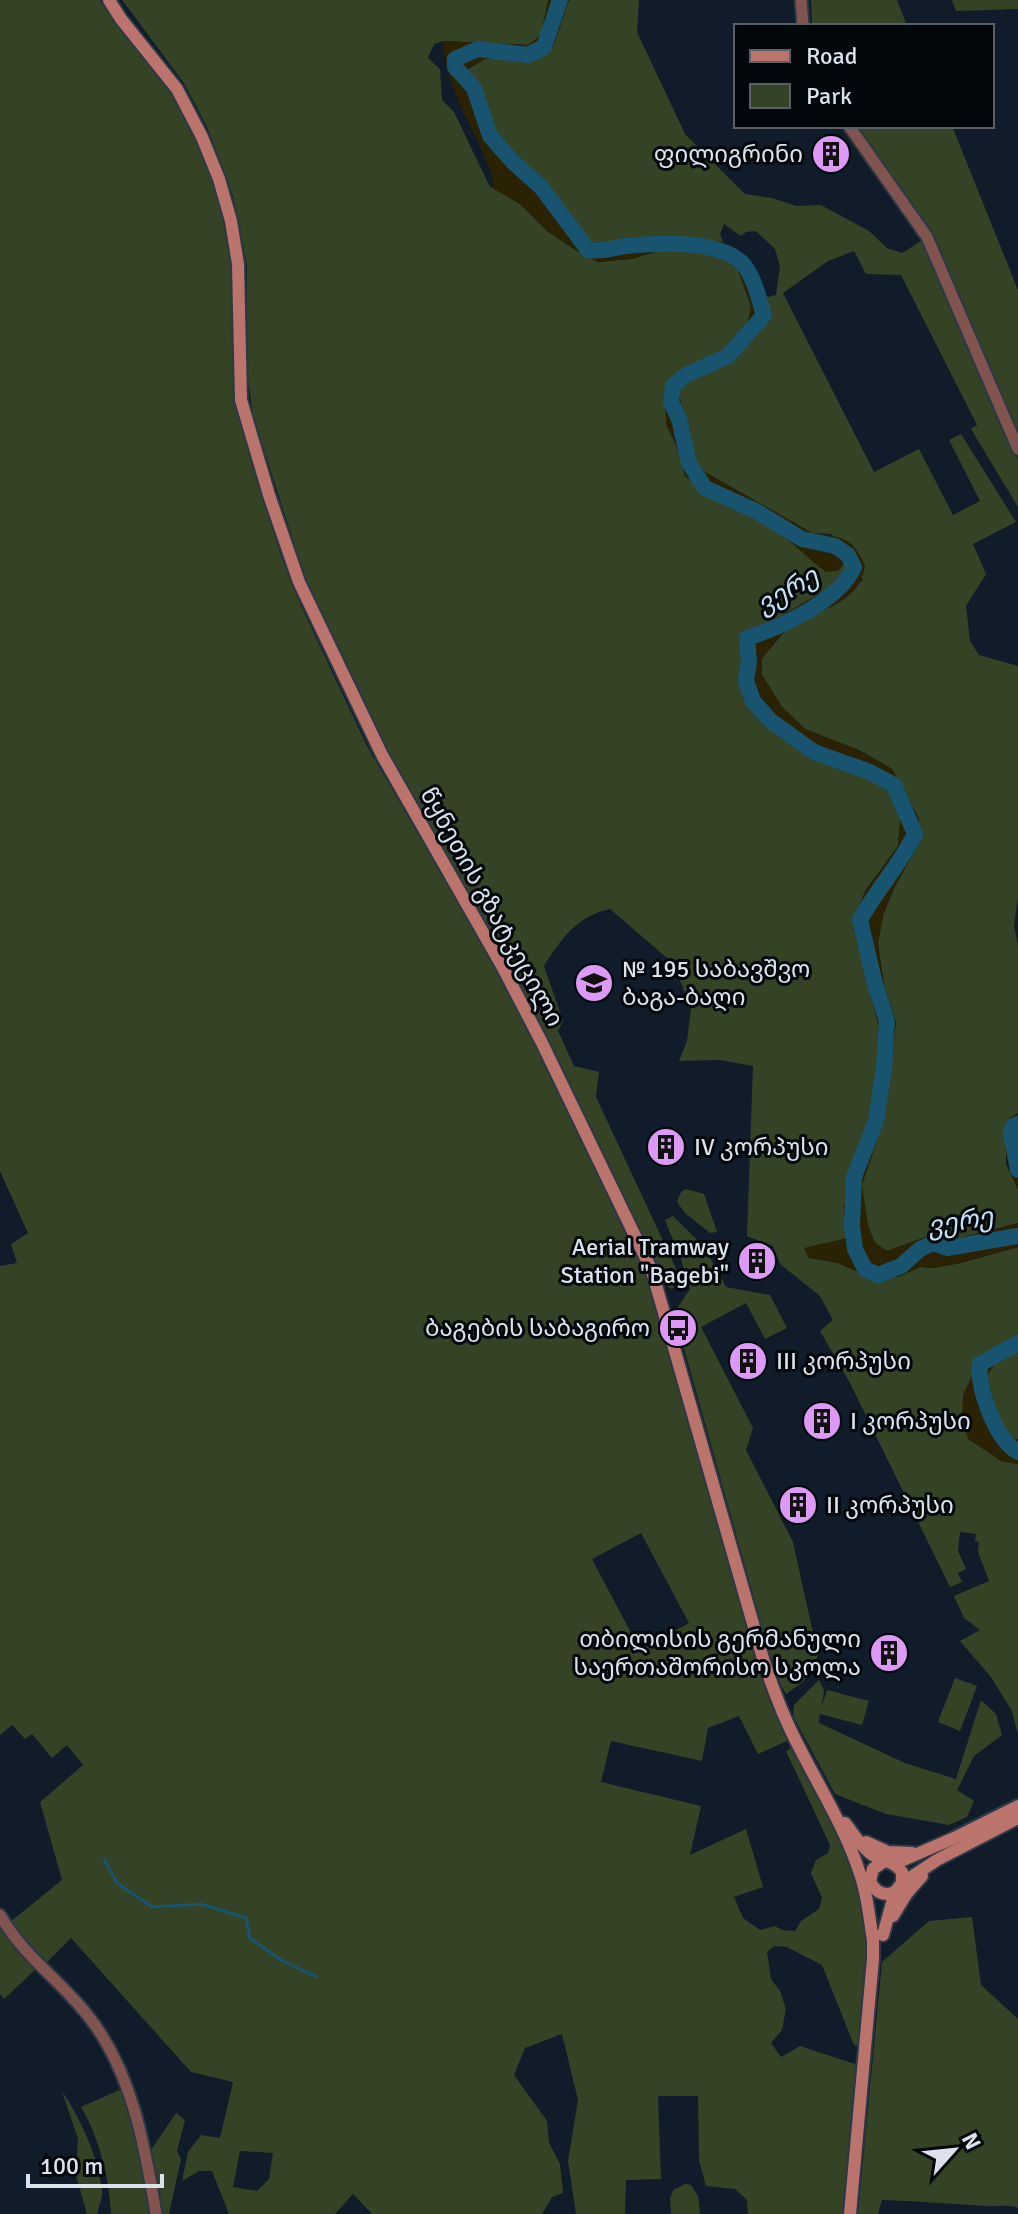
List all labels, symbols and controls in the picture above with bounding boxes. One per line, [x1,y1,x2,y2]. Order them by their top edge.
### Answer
legend [734,24,994,128]
text: Road [806,41,857,71]
text: Park [806,81,852,111]
building icon: ფილიგრინი [810,133,852,175]
place label: ფილიგრინი [654,139,803,169]
water label: ვერე [751,560,825,621]
street label: წყნეთის გზატკეცილი [414,782,570,1032]
place label: № 195 საბავშვო ბაგა-ბაღი [622,954,810,1012]
school or university icon: № 195 საბავშვო ბაგა-ბაღი [573,962,615,1004]
building icon: IV კორპუსი [645,1126,687,1168]
place label: IV კორპუსი [694,1132,829,1162]
water label: ვერე [925,1201,996,1243]
place label: Aerial Tramway Station "Bagebi" [561,1232,729,1290]
building icon: Aerial Tramway Station "Bagebi" [736,1240,778,1282]
bus stop icon: ბაგების საბაგირო [657,1307,699,1349]
place label: ბაგების საბაგირო [425,1313,650,1343]
building icon: III კორპუსი [727,1340,769,1382]
place label: III კორპუსი [776,1346,911,1376]
building icon: I კორპუსი [801,1400,843,1442]
place label: I კორპუსი [850,1406,971,1436]
building icon: II კორპუსი [777,1484,819,1526]
place label: II კორპუსი [826,1490,954,1520]
place label: თბილისის გერმანული საერთაშორისო სკოლა [573,1624,861,1682]
building icon: თბილისის გერმანული საერთაშორისო სკოლა [868,1632,910,1674]
north arrow [914,2110,994,2190]
text: N [956,2128,987,2154]
scale bar [28,2138,162,2188]
text: 100 m [40,2151,103,2181]

